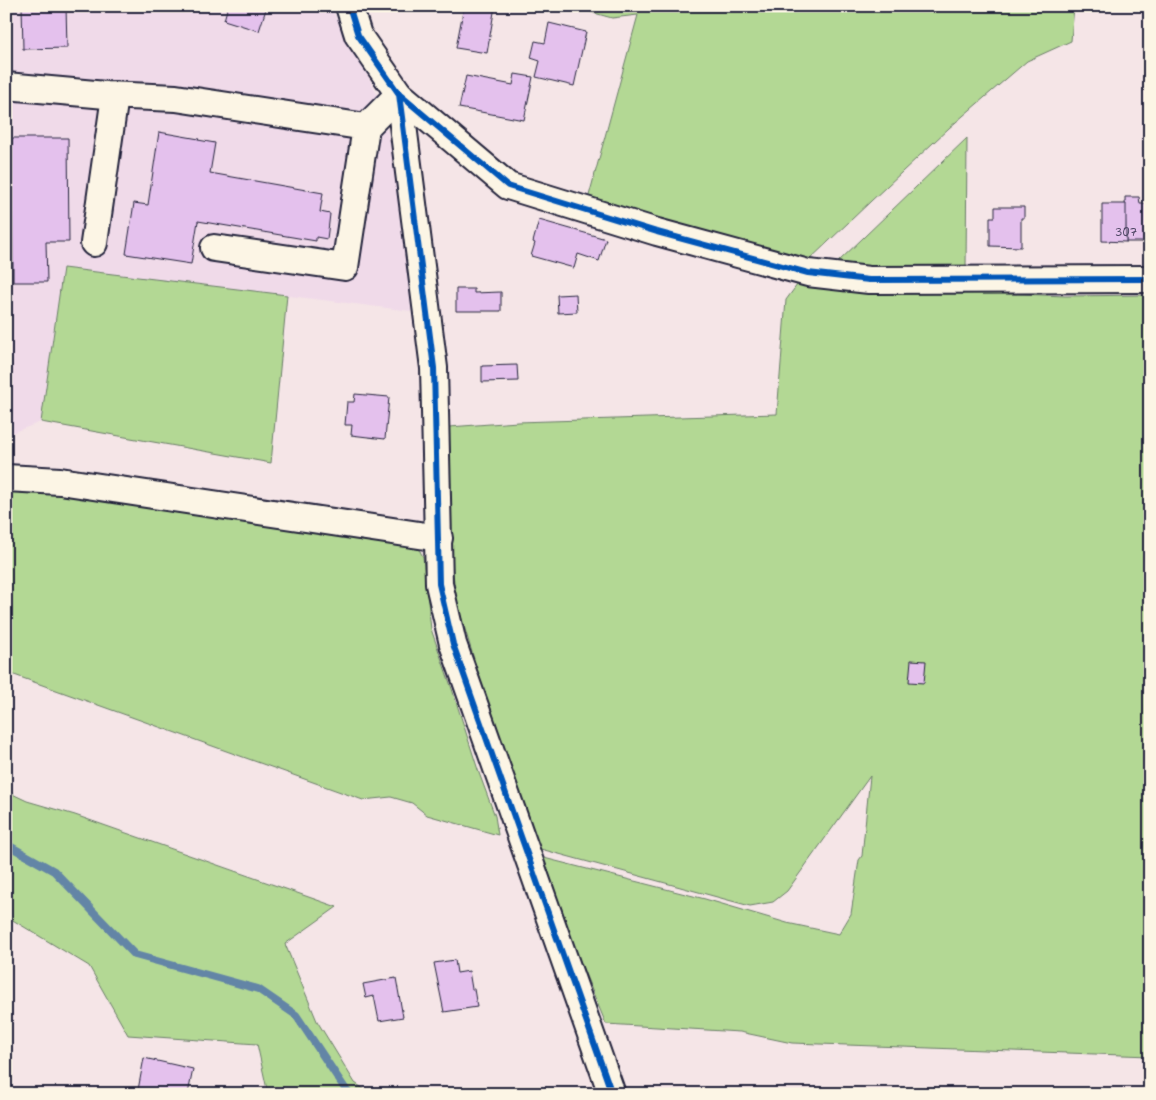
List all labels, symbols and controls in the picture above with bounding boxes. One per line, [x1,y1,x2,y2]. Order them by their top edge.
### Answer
house number: 307 [1115,225,1137,240]

